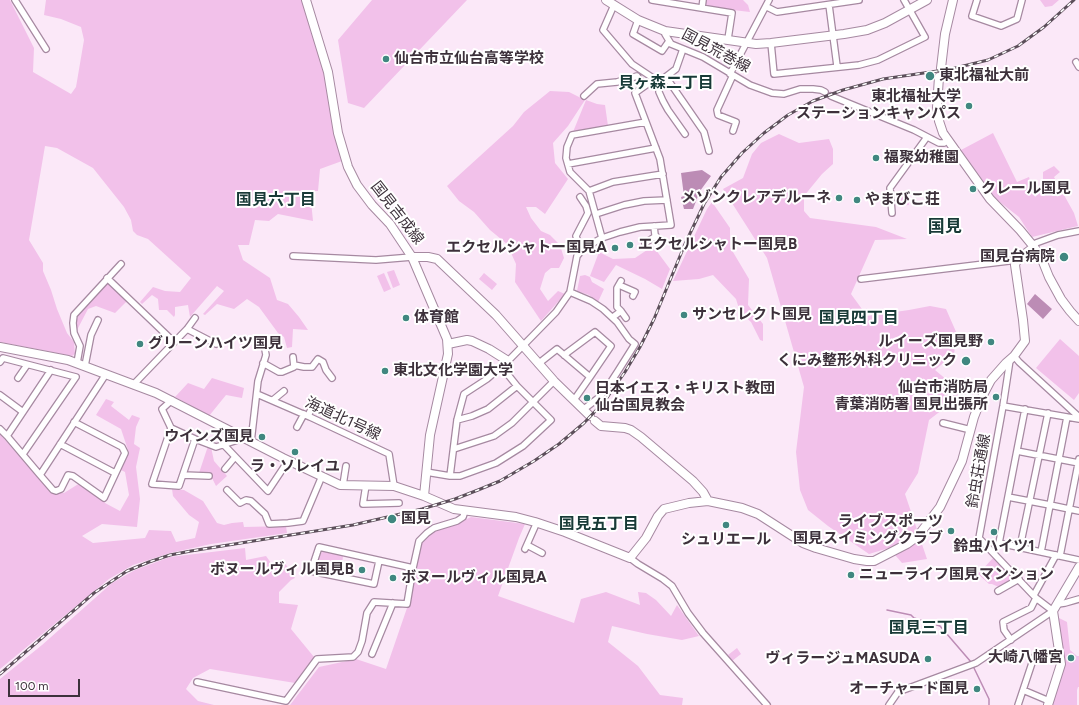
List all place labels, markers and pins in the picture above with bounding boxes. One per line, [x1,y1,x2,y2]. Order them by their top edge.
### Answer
place label: 仙台市立仙台高等学校 [394,50,544,68]
marker: 仙台市立仙台高等学校 [381,54,391,64]
place label: 東北福祉大前 [939,67,1029,85]
marker: 東北福祉大前 [924,70,936,82]
place label: 東北福祉大学 ステーションキャンパス [796,88,961,123]
marker: 東北福祉大学 ステーションキャンパス [964,101,974,111]
place label: 福聚幼稚園 [884,149,959,167]
marker: 福聚幼稚園 [871,153,881,163]
place label: クレール国見 [981,180,1071,198]
marker: クレール国見 [968,184,978,194]
place label: メゾンクレアデルーネ [681,189,831,207]
place label: やまびこ荘 [865,191,940,209]
marker: メゾンクレアデルーネ [834,193,844,203]
marker: やまびこ荘 [852,195,862,205]
place label: エクセルシャトー国見B [638,236,797,254]
place label: エクセルシャトー国見A [446,239,607,257]
marker: エクセルシャトー国見B [625,240,635,250]
marker: エクセルシャトー国見A [610,243,620,253]
place label: 国見台病院 [980,248,1055,266]
marker: 国見台病院 [1058,251,1070,263]
place label: サンセレクト国見 [692,306,812,324]
place label: 体育館 [414,309,459,327]
marker: サンセレクト国見 [679,310,689,320]
marker: 体育館 [401,313,411,323]
place label: ルイーズ国見野 [878,333,983,351]
place label: グリーンハイツ国見 [148,335,283,353]
marker: ルイーズ国見野 [986,337,996,347]
marker: グリーンハイツ国見 [135,339,145,349]
place label: くにみ整形外科クリニック [777,352,957,370]
marker: くにみ整形外科クリニック [960,355,972,367]
place label: 東北文化学園大学 [393,362,513,380]
marker: 東北文化学園大学 [380,366,390,376]
place label: 仙台市消防局 青葉消防署 国見出張所 [834,379,988,414]
place label: 日本イエス・キリスト教団 仙台国見教会 [595,380,775,415]
marker: 仙台市消防局 青葉消防署 国見出張所 [991,392,1001,402]
marker: 日本イエス・キリスト教団 仙台国見教会 [582,393,592,403]
place label: ウインズ国見 [164,428,254,446]
marker: ウインズ国見 [257,432,267,442]
marker: ラ・ソレイユ [290,447,300,457]
place label: ラ・ソレイユ [250,458,340,476]
place label: 国見 [401,510,431,528]
marker: 国見 [386,513,398,525]
place label: ライブスポーツ 国見スイミングクラブ [793,513,943,548]
marker: シュリエール [721,520,731,530]
marker: ライブスポーツ 国見スイミングクラブ [946,526,956,536]
marker: 鈴虫ハイツ1 [989,527,999,537]
place label: シュリエール [681,531,771,549]
place label: 鈴虫ハイツ1 [953,538,1035,556]
place label: ボヌールヴィル国見B [210,561,354,579]
marker: ボヌールヴィル国見B [357,565,367,575]
place label: ニューライフ国見マンション [859,566,1054,584]
place label: ボヌールヴィル国見A [401,569,547,587]
marker: ニューライフ国見マンション [846,570,856,580]
marker: ボヌールヴィル国見A [388,573,398,583]
place label: 大崎八幡宮 [988,649,1063,667]
place label: ヴィラージュMASUDA [766,650,920,668]
marker: 大崎八幡宮 [1066,653,1076,663]
marker: ヴィラージュMASUDA [923,654,933,664]
place label: オーチャード国見 [849,680,969,698]
marker: オーチャード国見 [972,684,982,694]

